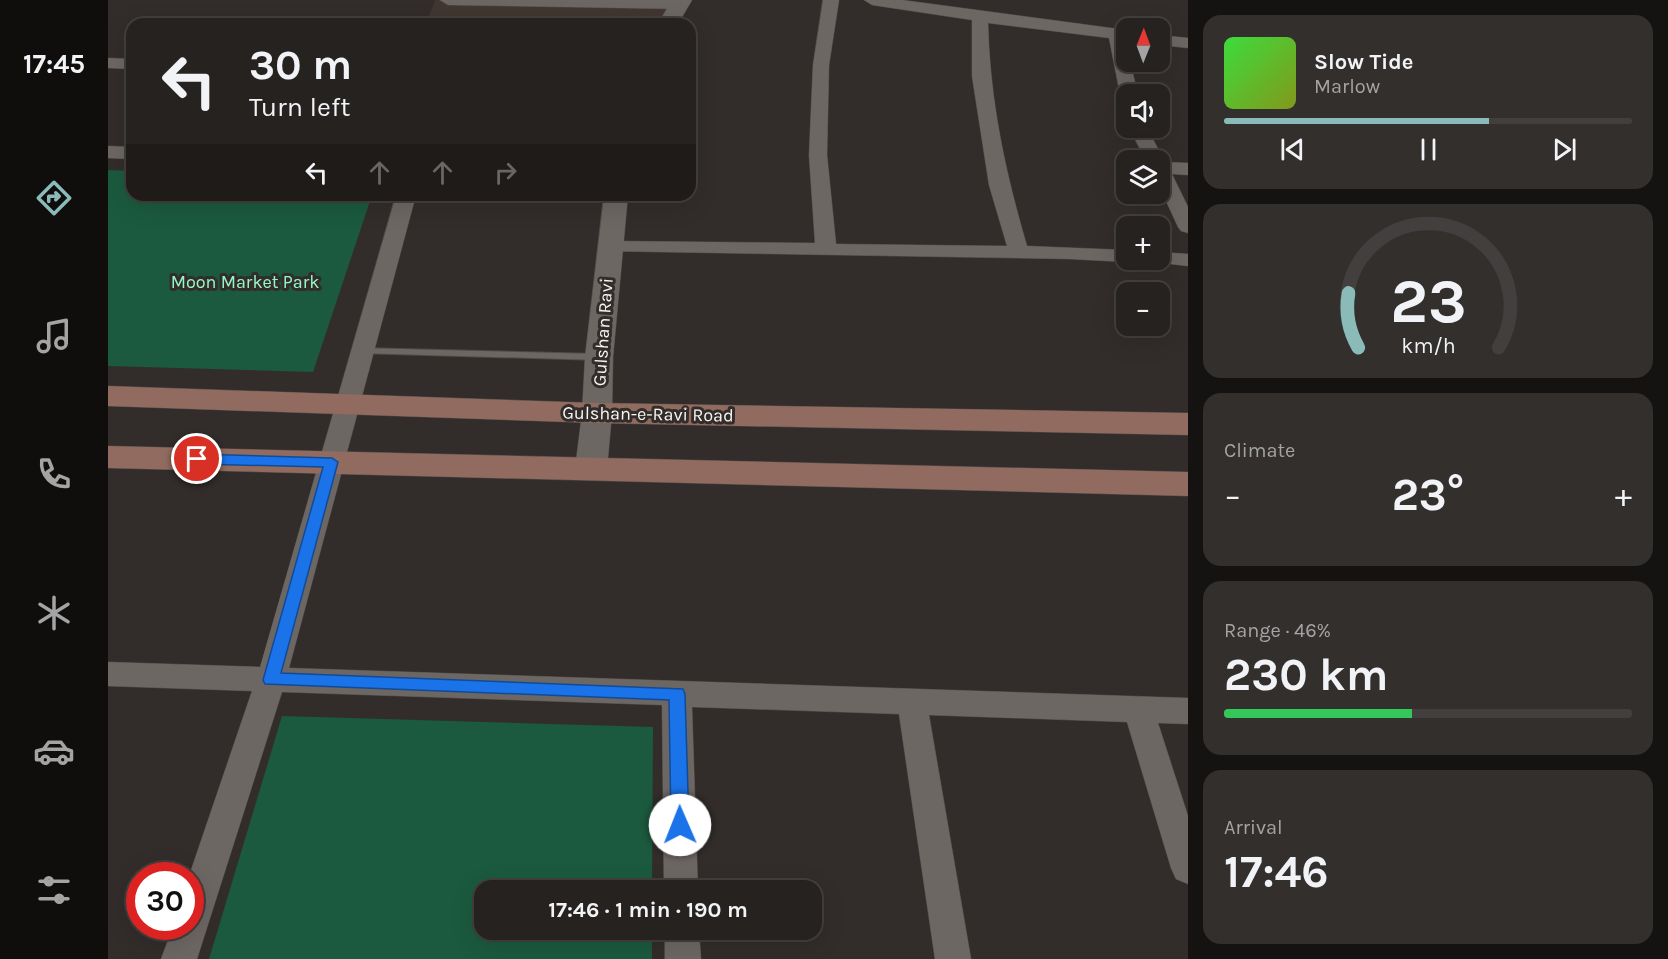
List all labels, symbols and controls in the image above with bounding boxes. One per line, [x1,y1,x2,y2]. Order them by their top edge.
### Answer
north arrow [1116,18,1170,72]
map controls [1116,18,1170,336]
text: 30 m [249,40,352,90]
icon: left [150,42,228,120]
text: 17:45 [23,48,85,80]
text: Slow Tide [1314,49,1414,75]
text: Marlow [1314,75,1380,98]
button: sound [1116,84,1170,138]
text: Turn left [249,91,350,123]
icon: previous [1276,133,1309,166]
icon: pause [1412,133,1445,166]
icon: next [1548,133,1581,166]
button: layers [1116,150,1170,204]
icon: left [300,156,333,189]
icon: ahead [363,156,396,189]
icon: ahead [426,156,459,189]
icon: right [489,156,522,189]
icon: directions [33,177,75,219]
button: + [1116,216,1170,270]
text: 23 [1390,265,1466,338]
park label: Moon Market Park [171,271,319,293]
street label: Gulshan Ravi [588,277,618,387]
button: − [1116,282,1170,336]
icon: music [33,315,75,357]
text: km/h [1401,333,1455,358]
street label: Gulshan-e-Ravi Road [562,402,734,426]
pin [171,433,222,484]
text: Climate [1224,439,1295,462]
icon: arrive [180,442,213,475]
icon: phone [33,453,75,495]
text: 23° [1392,469,1464,521]
text: − [1224,476,1241,514]
text: + [1615,476,1632,514]
icon: climate [33,592,75,634]
text: Range · 46% [1224,619,1331,642]
text: 230 km [1224,649,1388,701]
icon: car [33,730,75,772]
position arrow [648,793,712,857]
text: Arrival [1224,816,1283,839]
text: 17:46 [1224,846,1329,898]
speed limit sign: 30 [126,862,204,940]
icon: filters [33,869,75,911]
text: 17:46 · 1 min · 190 m [548,897,748,923]

